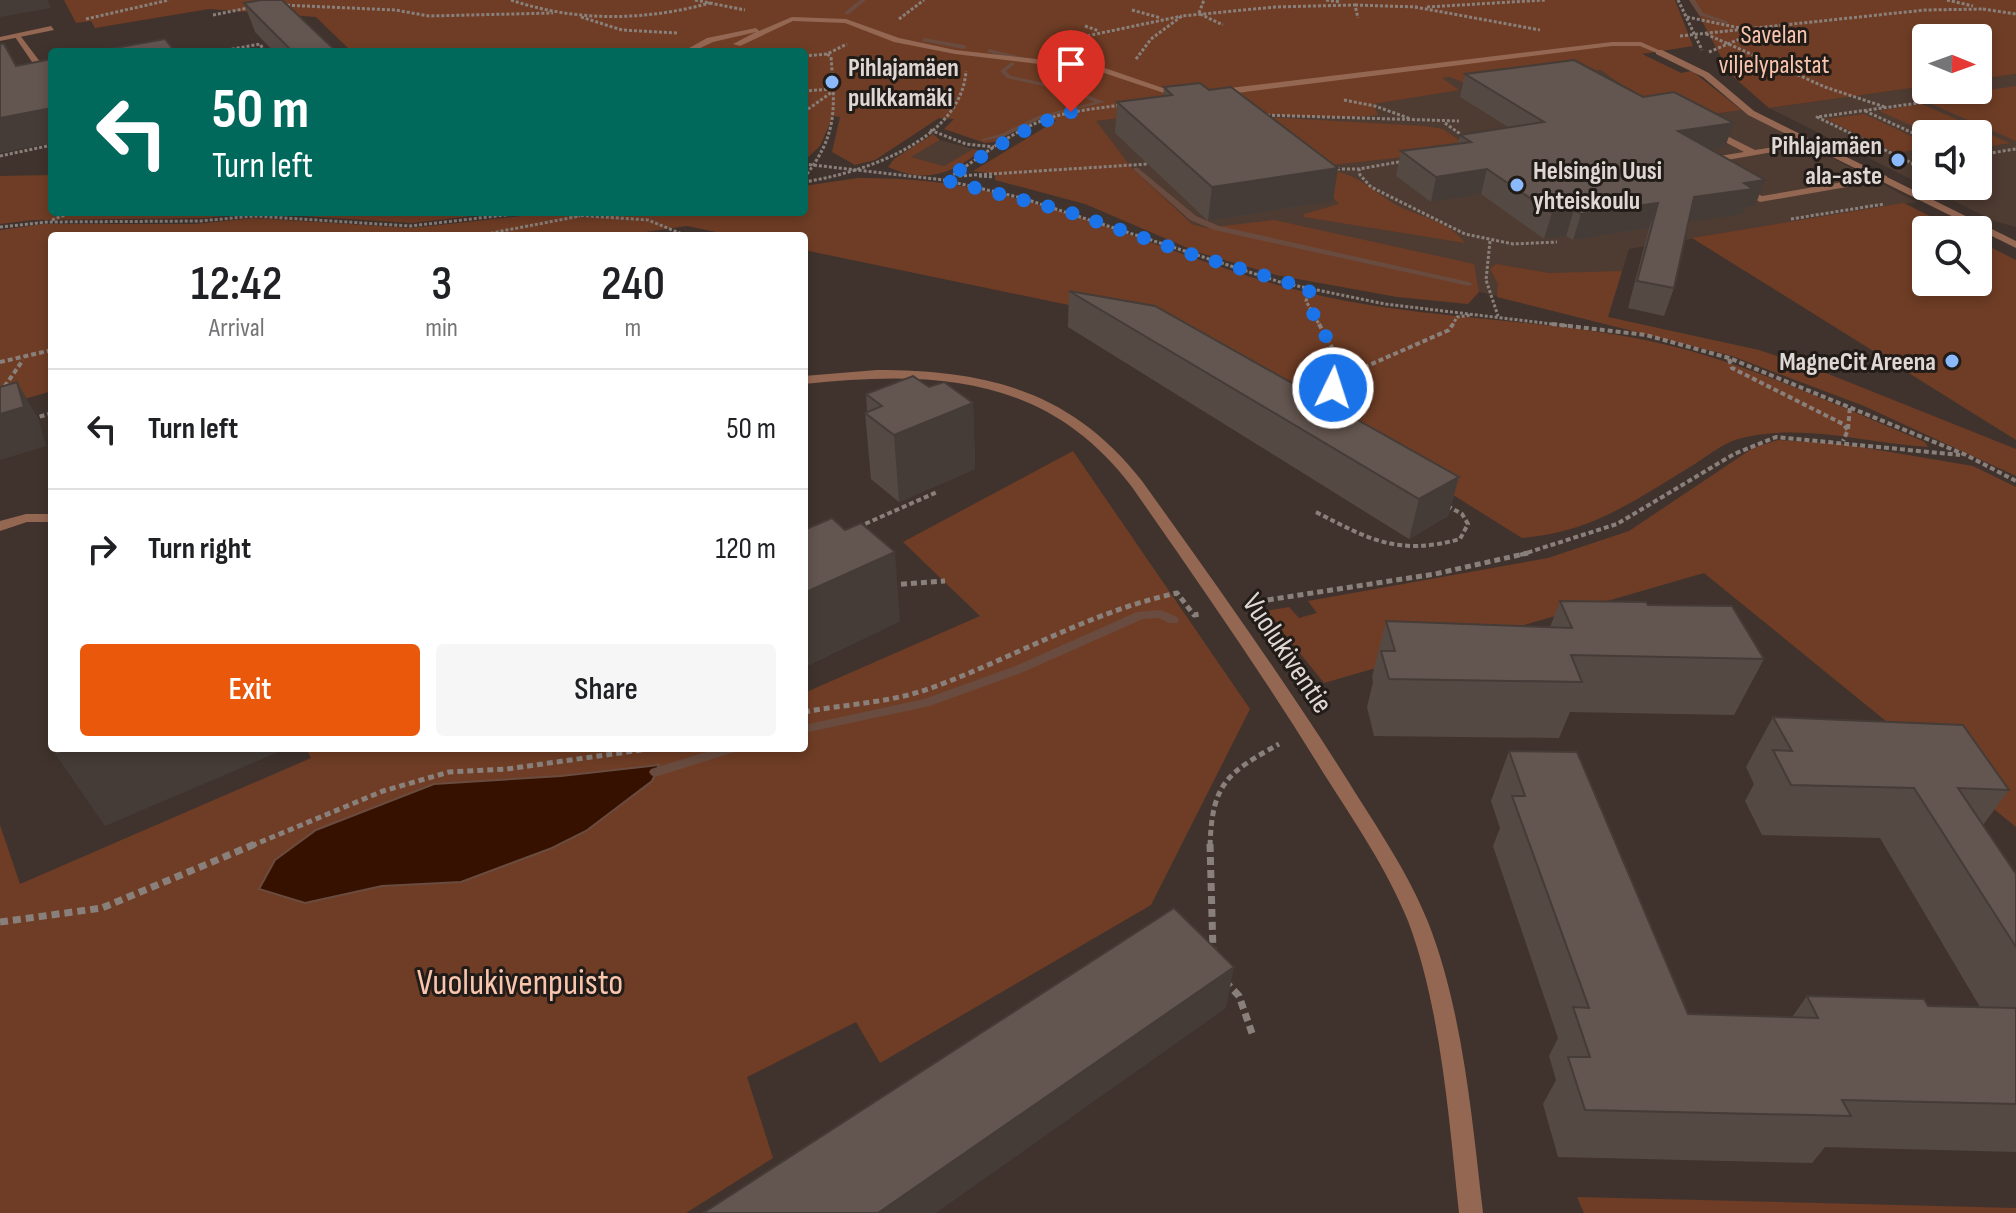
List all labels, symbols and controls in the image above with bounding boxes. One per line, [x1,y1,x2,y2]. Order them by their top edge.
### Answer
park label: Savelan viljelypalstat [1719,20,1830,81]
north arrow [1912,24,1992,104]
map controls [1912,24,1992,296]
pin [1037,30,1105,112]
icon: arrive [1049,42,1093,86]
place label: Pihlajamäen pulkkamäki [848,53,959,114]
marker: Pihlajamäen pulkkamäki [823,73,841,91]
text: 50 m [212,77,309,144]
icon: left [80,80,184,184]
button: sound [1912,120,1992,200]
place label: Pihlajamäen ala-aste [1771,131,1882,192]
text: Turn left [212,145,313,188]
marker: Pihlajamäen ala-aste [1889,151,1907,169]
place label: Helsingin Uusi yhteiskoulu [1533,156,1662,217]
marker: Helsingin Uusi yhteiskoulu [1508,176,1526,194]
button: search [1912,216,1992,296]
text: 12:42 [191,256,282,313]
text: 3 [431,256,452,313]
text: 240 [601,256,665,313]
text: Arrival [209,313,265,344]
text: min [425,313,458,344]
text: m [625,313,641,344]
position arrow [1291,346,1375,430]
place label: MagneCit Areena [1779,347,1936,378]
marker: MagneCit Areena [1943,352,1961,370]
icon: left [80,407,124,451]
text: Turn left [148,411,238,447]
text: 50 m [727,411,776,447]
icon: right [80,527,124,571]
text: Turn right [148,531,251,567]
text: 120 m [715,531,776,567]
street label: Vuolukiventie [1234,587,1340,720]
button: Exit [80,644,420,736]
button: Share [436,644,776,736]
park label: Vuolukivenpuisto [417,962,623,1005]

